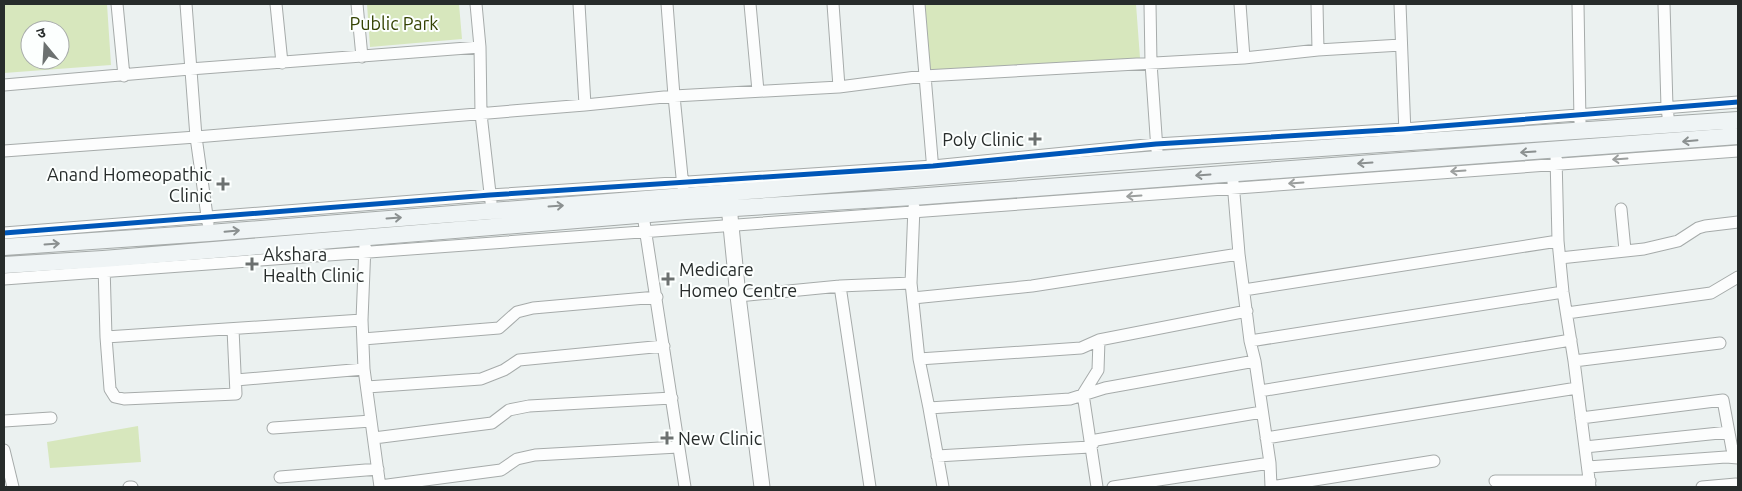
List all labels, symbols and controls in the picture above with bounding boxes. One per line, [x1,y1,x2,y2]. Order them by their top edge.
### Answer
park label: Public Park [350,13,438,33]
north arrow [20,20,70,70]
text: उ [35,24,48,42]
place label: Poly Clinic [942,129,1024,149]
marker: Poly Clinic [1028,132,1042,146]
one-way arrow [1682,136,1698,145]
one-way arrow [1520,147,1536,157]
one-way arrow [1612,154,1628,164]
one-way arrow [1358,158,1374,168]
place label: Anand Homeopathic Clinic [47,164,212,205]
one-way arrow [1450,166,1466,175]
one-way arrow [1196,170,1212,179]
marker: Anand Homeopathic Clinic [216,177,230,191]
one-way arrow [1288,179,1304,188]
one-way arrow [1126,191,1142,200]
one-way arrow [548,202,564,211]
one-way arrow [386,214,402,223]
one-way arrow [224,227,240,236]
one-way arrow [44,239,60,248]
place label: Akshara Health Clinic [263,244,364,285]
marker: Akshara Health Clinic [245,257,259,271]
place label: Medicare Homeo Centre [679,259,797,300]
marker: Medicare Homeo Centre [661,272,675,286]
place label: New Clinic [678,428,762,448]
marker: New Clinic [660,431,674,445]

